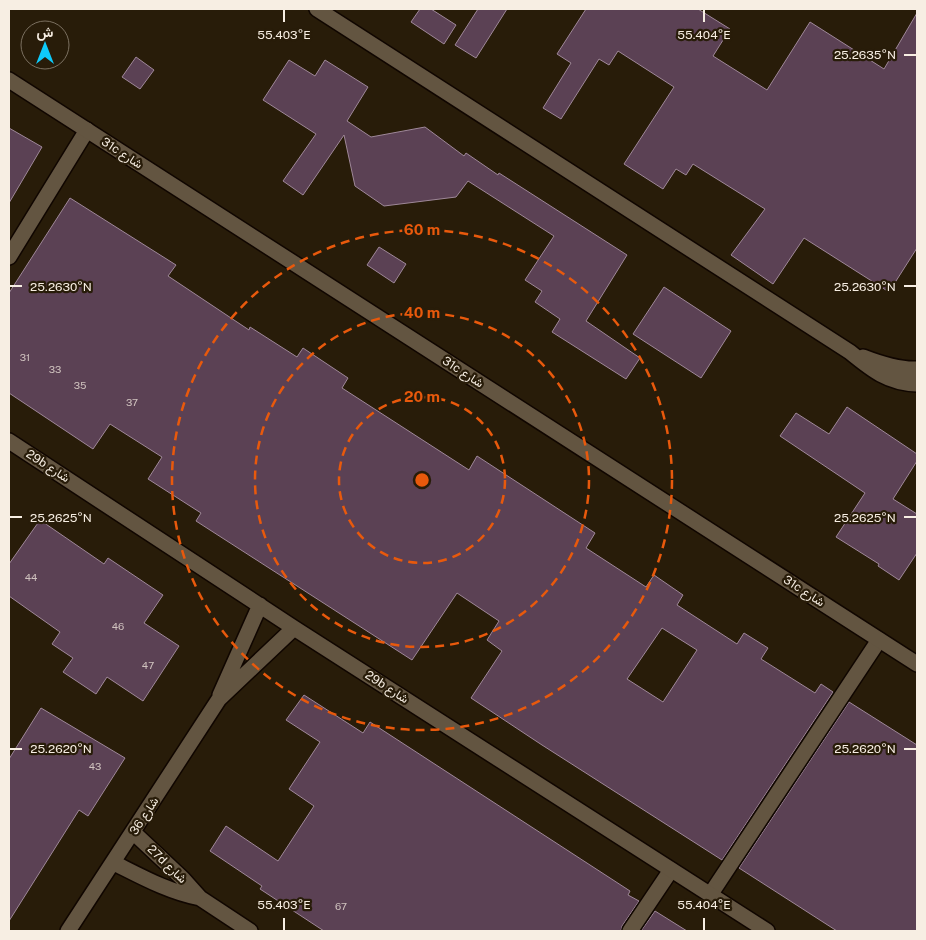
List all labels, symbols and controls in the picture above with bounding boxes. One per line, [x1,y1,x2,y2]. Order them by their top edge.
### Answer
north arrow [20,20,70,70]
text: ش [37,24,54,41]
text: 55.403°E [257,28,311,42]
text: 55.404°E [677,28,731,42]
text: 25.2635°N [834,48,896,62]
street label: 31c شارع [98,135,145,173]
text: 60 m [404,221,440,238]
text: 25.2630°N [30,280,92,294]
text: 25.2630°N [834,280,896,294]
text: 40 m [404,304,440,321]
house number: 31 [20,351,30,363]
street label: 31c شارع [439,354,486,392]
house number: 33 [49,363,61,375]
house number: 35 [74,379,86,391]
text: 20 m [404,388,440,405]
house number: 37 [126,396,138,408]
street label: 29b شارع [23,447,72,487]
centre of rings [413,471,431,489]
text: 25.2625°N [30,511,92,525]
text: 25.2625°N [834,511,896,525]
house number: 44 [25,571,37,583]
street label: 31c شارع [780,573,827,611]
house number: 46 [112,620,124,632]
house number: 47 [142,659,154,671]
street label: 29b شارع [362,668,411,708]
text: 25.2620°N [30,742,92,756]
text: 25.2620°N [834,742,896,756]
house number: 43 [89,760,101,772]
street label: شارع 36 [127,795,163,839]
street label: 27d شارع [143,842,189,887]
text: 55.403°E [257,898,311,912]
text: 55.404°E [677,898,731,912]
house number: 67 [335,900,347,912]

